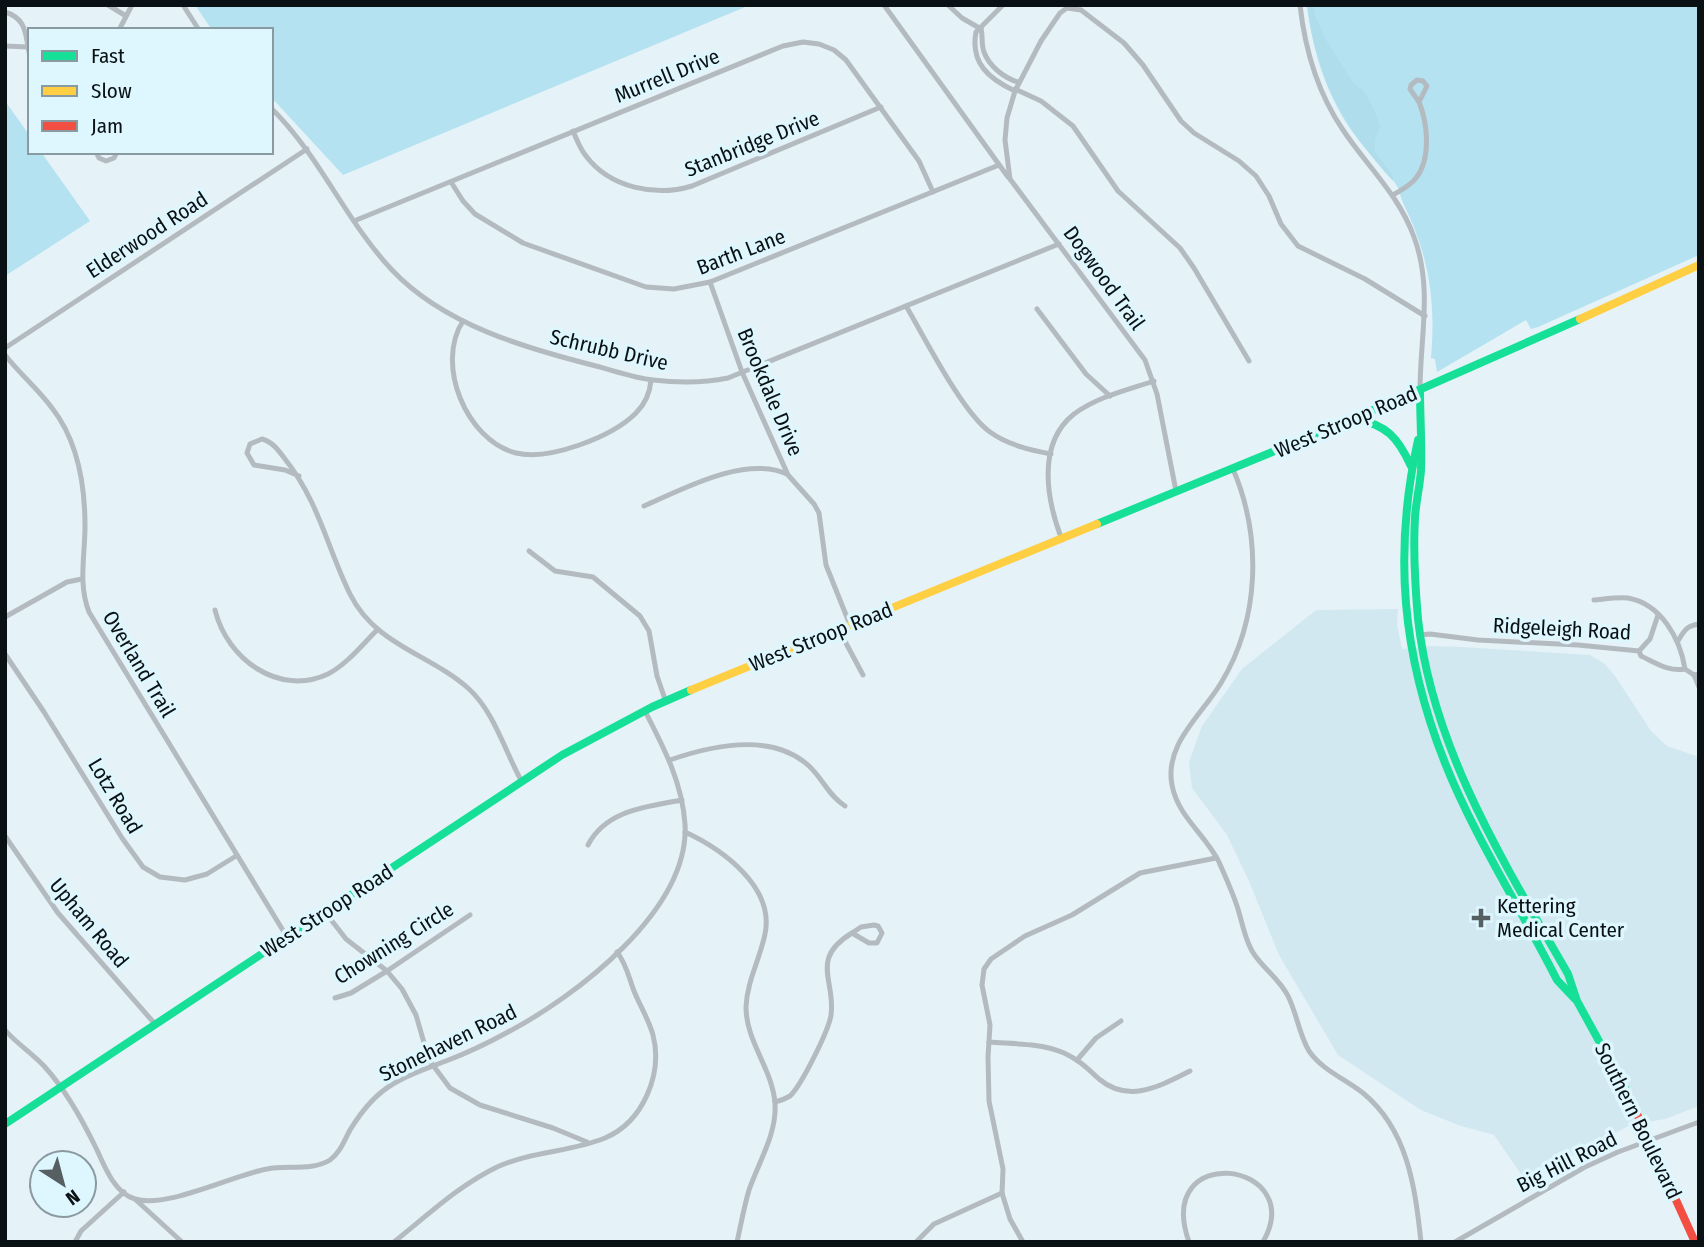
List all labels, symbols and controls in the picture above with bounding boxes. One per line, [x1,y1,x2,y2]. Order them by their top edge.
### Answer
legend [28,28,273,154]
text: Fast [91,43,125,69]
street label: Murrell Drive [611,43,723,109]
text: Slow [91,78,132,104]
street label: Stanbridge Drive [681,105,823,183]
text: Jam [91,113,123,139]
street label: Elderwood Road [81,186,213,284]
street label: Dogwood Trail [1058,221,1151,335]
street label: Barth Lane [693,223,789,281]
street label: Schrubb Drive [547,324,671,376]
street label: Brookdale Drive [731,324,809,460]
street label: West Stroop Road [1271,380,1421,464]
street label: West Stroop Road [745,596,897,678]
street label: Overland Trail [97,606,181,723]
street label: Ridgeleigh Road [1492,612,1632,646]
street label: Lotz Road [82,754,148,838]
street label: West Stroop Road [256,859,398,963]
street label: Upham Road [44,873,134,973]
place label: Kettering Medical Center [1497,893,1625,943]
street label: Chowning Circle [329,896,459,990]
marker: Kettering Medical Center [1471,908,1491,928]
street label: Stonehaven Road [375,999,521,1087]
street label: Southern Boulevard [1589,1039,1687,1203]
street label: Big Hill Road [1512,1126,1622,1198]
north arrow [28,1149,98,1219]
text: N [61,1185,84,1210]

